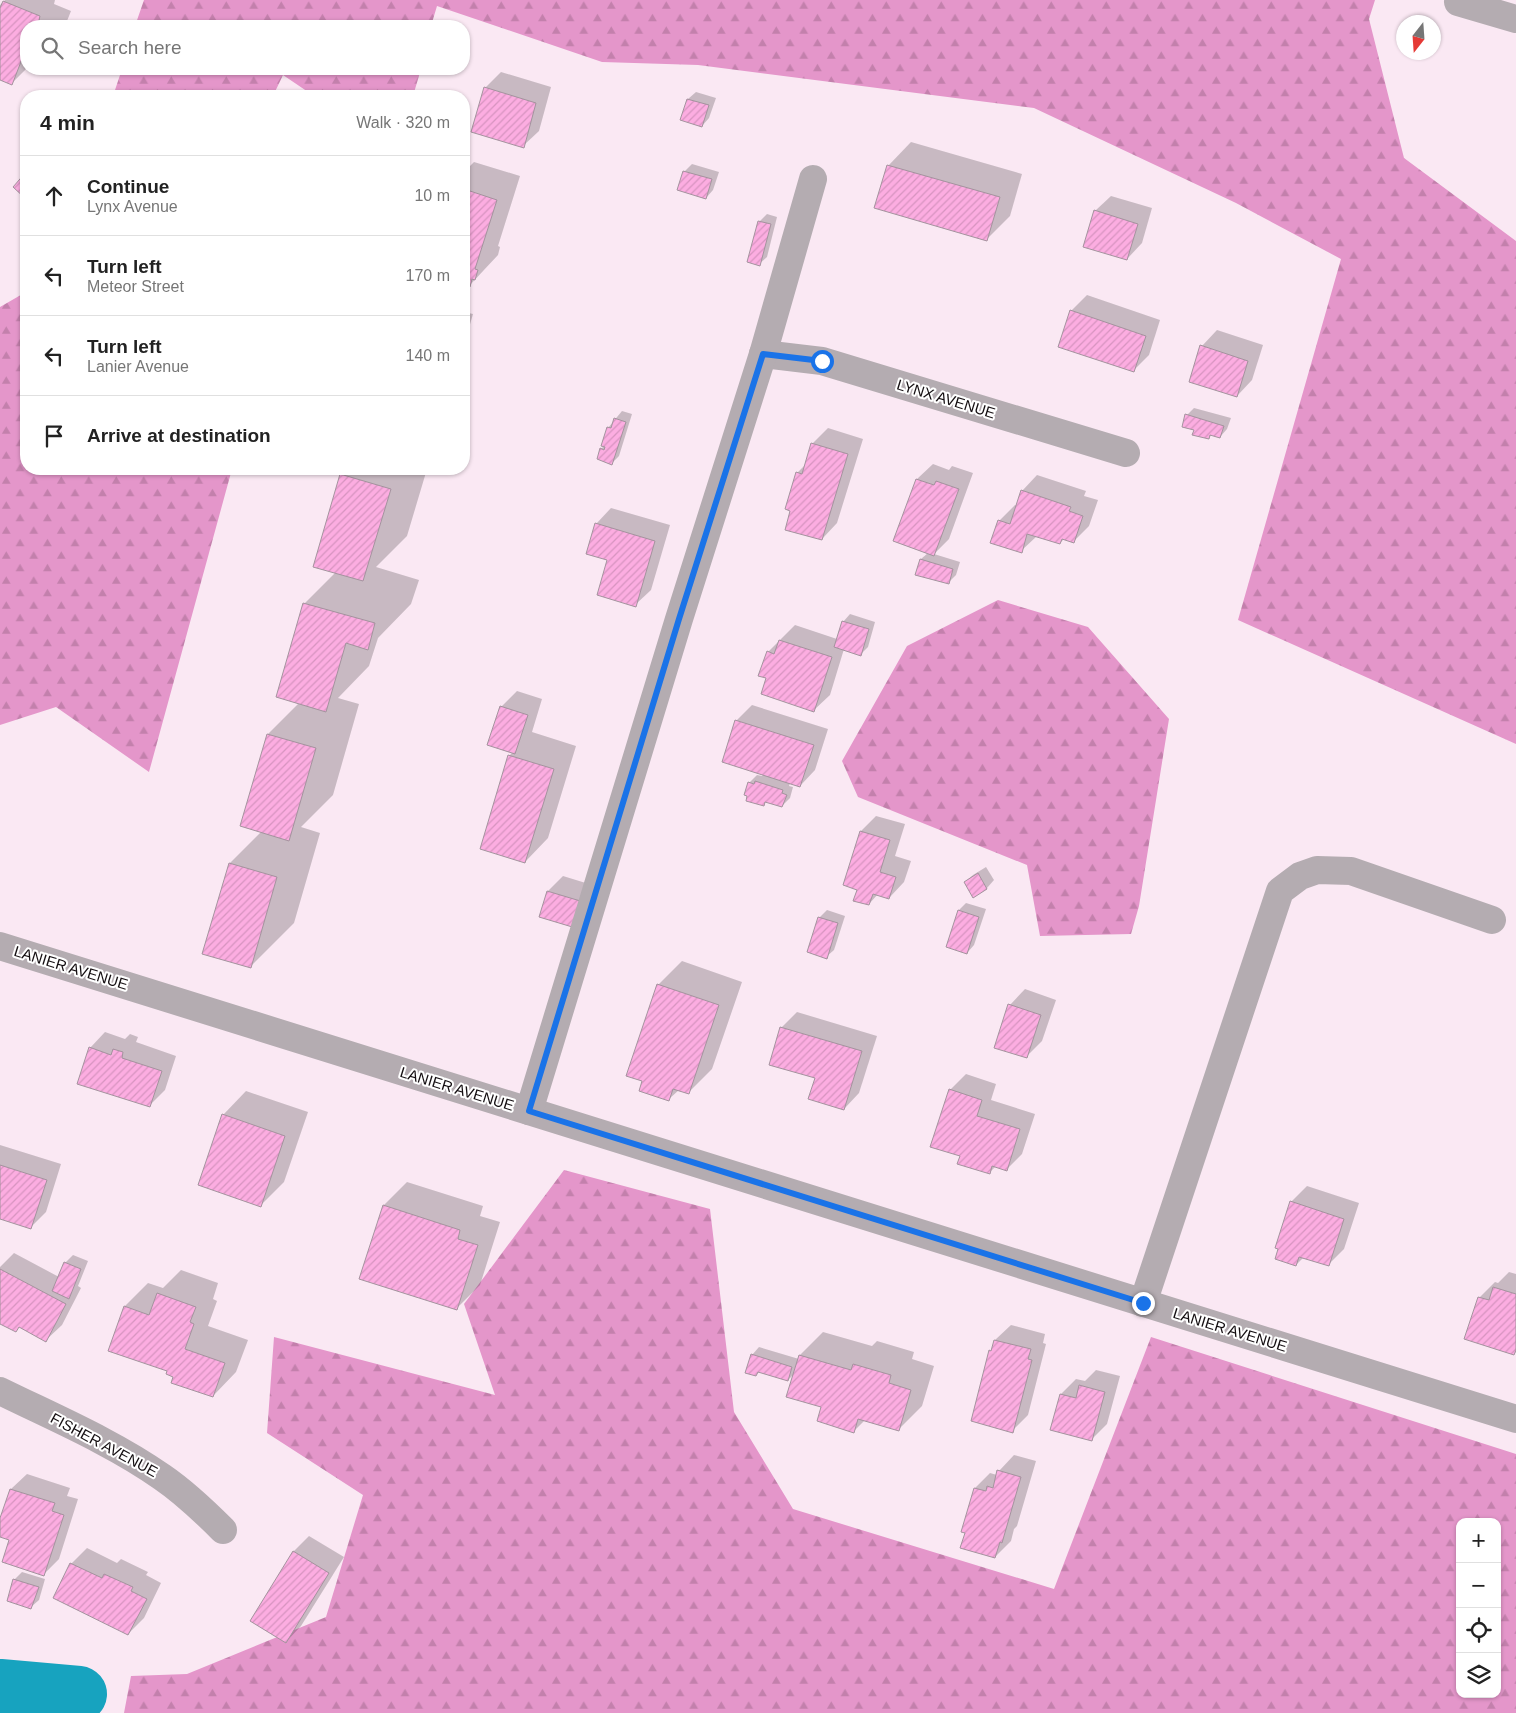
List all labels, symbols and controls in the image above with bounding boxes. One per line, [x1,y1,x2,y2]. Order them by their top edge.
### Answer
north arrow [1396,15,1441,60]
search box [20,20,470,75]
icon: search [38,34,66,62]
text: Search here [78,37,182,58]
text: 4 min [40,111,95,134]
text: Walk · 320 m [356,114,450,131]
text: Continue [87,176,169,197]
icon: ahead [40,182,68,210]
text: 10 m [414,187,450,204]
text: Lynx Avenue [87,198,178,215]
text: Turn left [87,256,162,277]
icon: left [40,262,68,290]
text: 170 m [406,267,450,284]
text: Meteor Street [87,278,184,295]
text: Turn left [87,336,162,357]
icon: left [40,342,68,370]
text: 140 m [406,347,450,364]
route start [811,350,834,373]
text: Lanier Avenue [87,358,189,375]
street label: LYNX AVENUE [895,375,997,422]
icon: arrive [40,422,68,450]
text: Arrive at destination [87,425,271,446]
street label: LANIER AVENUE [12,942,130,993]
street label: LANIER AVENUE [398,1063,516,1114]
route end [1132,1292,1155,1315]
street label: LANIER AVENUE [1171,1304,1289,1355]
street label: FISHER AVENUE [48,1409,161,1480]
map controls [1456,1518,1501,1698]
button: + [1456,1518,1501,1563]
button: − [1456,1563,1501,1608]
button: locate [1456,1608,1501,1653]
button: layers [1456,1653,1501,1698]

